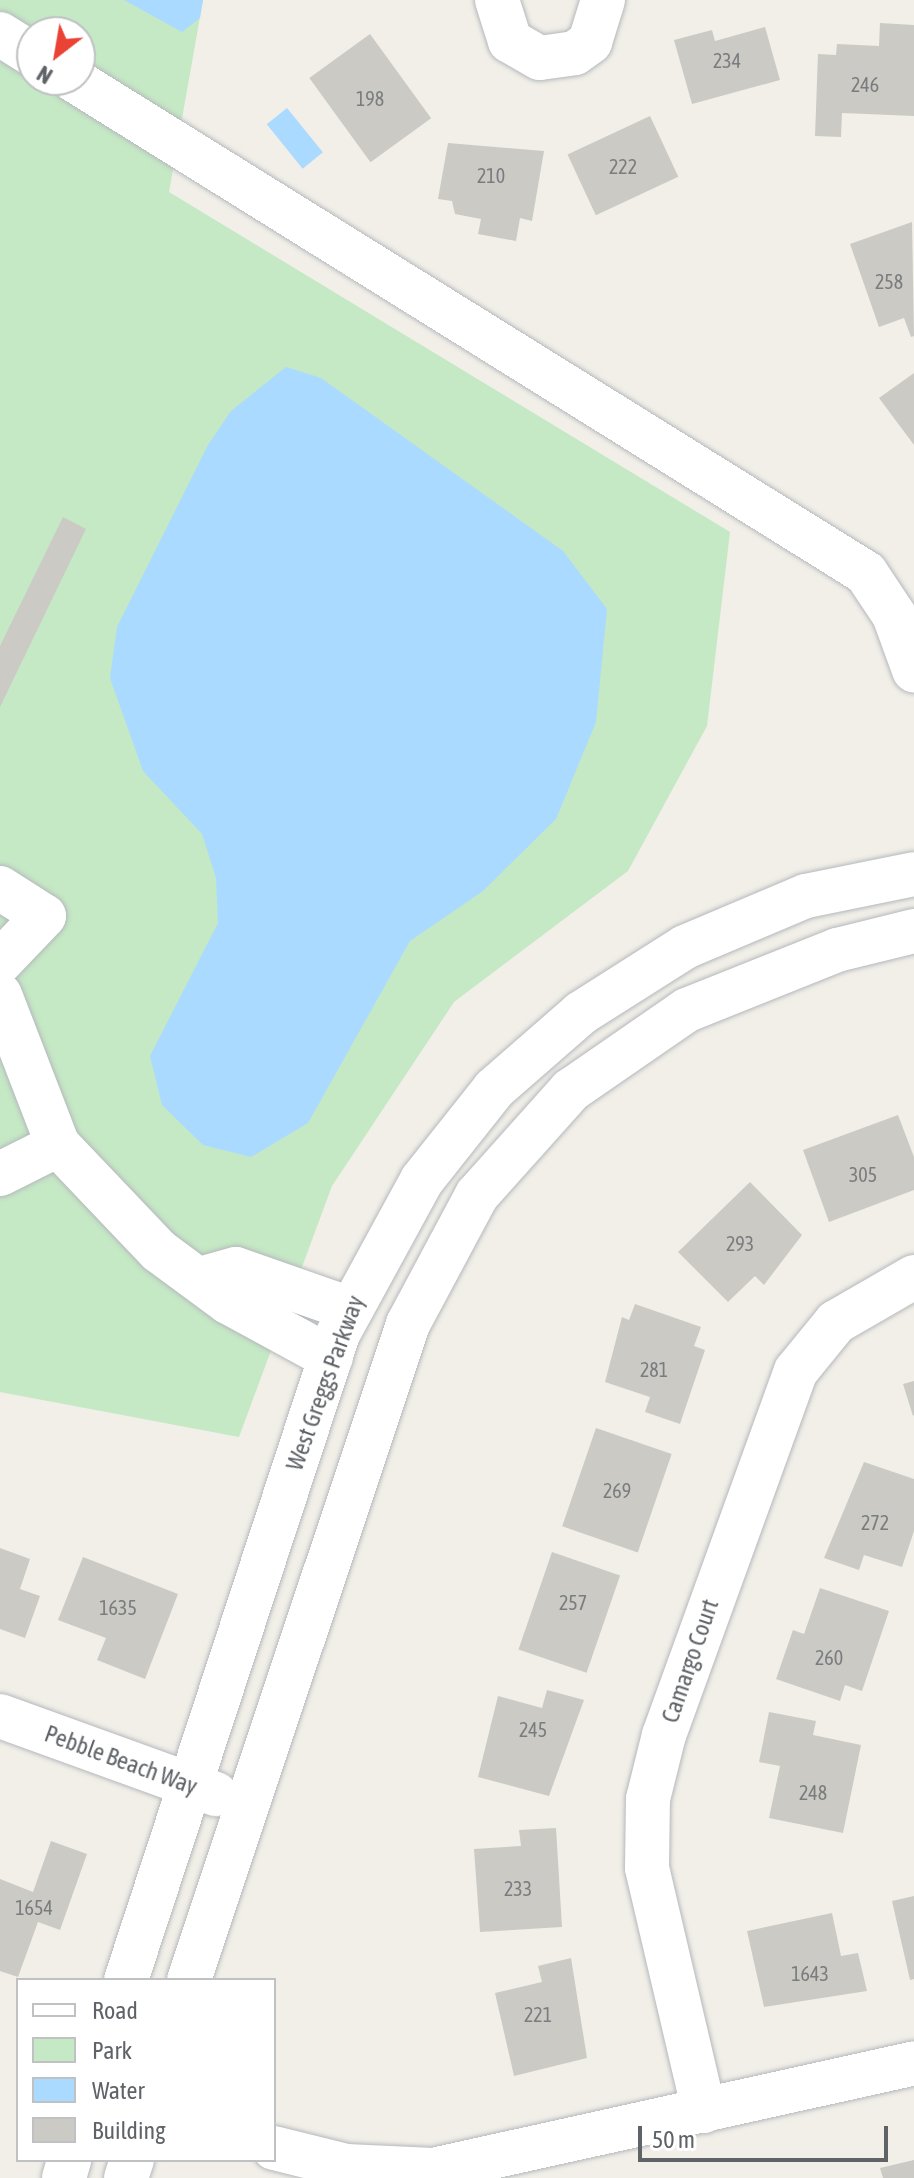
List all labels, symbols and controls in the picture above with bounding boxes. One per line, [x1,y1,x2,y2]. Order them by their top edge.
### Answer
north arrow [16,16,96,96]
house number: 234 [713,48,741,72]
text: N [32,60,57,89]
house number: 246 [851,72,879,96]
house number: 198 [356,86,384,110]
house number: 222 [609,154,637,178]
house number: 210 [477,163,505,187]
house number: 258 [875,269,903,293]
house number: 305 [849,1162,877,1186]
house number: 293 [726,1231,754,1255]
street label: West Greggs Parkway [280,1292,370,1474]
house number: 281 [640,1357,668,1381]
house number: 269 [603,1478,631,1502]
house number: 272 [861,1510,889,1534]
house number: 257 [559,1590,587,1614]
house number: 1635 [99,1595,137,1619]
street label: Camargo Court [655,1596,725,1726]
house number: 260 [815,1645,843,1669]
house number: 245 [519,1717,547,1741]
street label: Pebble Beach Way [41,1719,201,1801]
house number: 248 [799,1780,827,1804]
house number: 233 [504,1876,532,1900]
house number: 1654 [15,1895,53,1919]
house number: 1643 [791,1961,829,1985]
legend [16,1978,276,2162]
text: Road [92,1997,138,2024]
house number: 221 [524,2002,552,2026]
text: Park [92,2037,132,2064]
text: Water [92,2077,145,2104]
scale bar [642,2110,892,2160]
text: Building [92,2117,165,2144]
text: 50 m [652,2126,695,2153]

